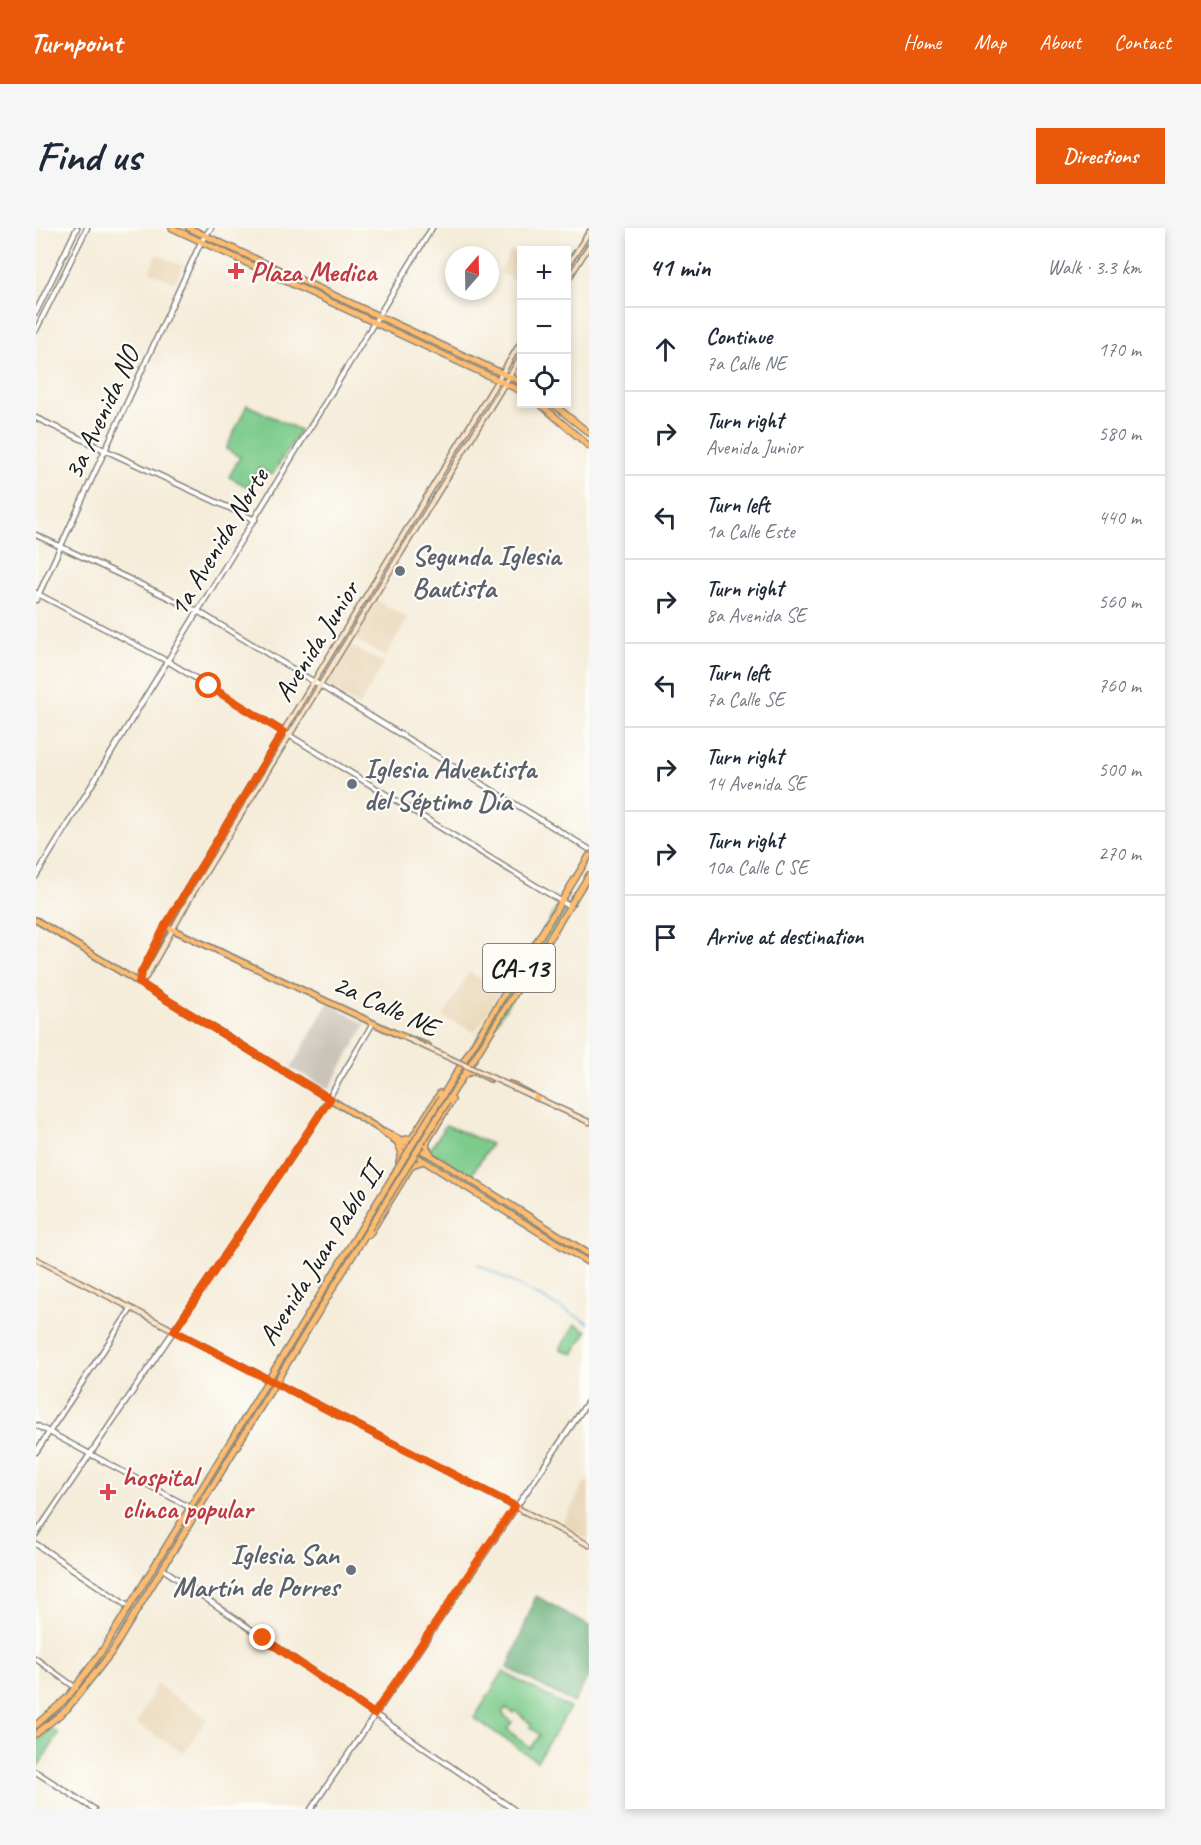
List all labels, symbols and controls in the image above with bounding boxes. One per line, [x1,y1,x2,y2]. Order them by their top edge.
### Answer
text: Turnpoint [30,25,122,60]
text: Home [903,29,941,55]
text: Map [974,29,1006,55]
text: About [1039,29,1081,55]
text: Contact [1114,29,1171,55]
button: Directions [1036,128,1165,184]
text: Find us [36,130,141,183]
north arrow [445,246,499,300]
map controls [517,246,571,408]
button: + [517,246,571,300]
text: 41 min [649,251,711,284]
place label: Plaza Medica [250,254,379,289]
text: Walk · 3.3 km [1047,255,1141,280]
marker: Plaza Medica [227,262,245,280]
button: − [517,300,571,354]
text: Continue [706,323,772,351]
icon: ahead [649,333,682,366]
text: 170 m [1098,337,1141,362]
street label: 3a Avenida NO [55,338,148,485]
text: 7a Calle NE [706,351,786,376]
button: locate [517,354,571,408]
text: Turn right [706,407,783,435]
icon: right [649,417,682,450]
text: 580 m [1098,421,1141,446]
text: Avenida Junior [706,435,803,460]
street label: 1a Avenida Norte [160,460,277,623]
text: Turn left [706,491,770,519]
icon: left [649,501,682,534]
text: 440 m [1098,505,1141,530]
text: 1a Calle Este [706,519,795,544]
place label: Segunda Iglesia Bautista [412,538,563,605]
marker: Segunda Iglesia Bautista [393,564,407,578]
street label: Avenida Junior [265,573,368,708]
text: Turn right [706,575,783,603]
icon: right [649,585,682,618]
text: 560 m [1098,589,1141,614]
text: 8a Avenida SE [706,603,806,628]
text: Turn left [706,659,770,687]
icon: left [649,669,682,702]
route start [195,672,221,698]
text: 760 m [1098,673,1141,698]
text: 7a Calle SE [706,687,784,712]
text: Turn right [706,743,783,771]
place label: Iglesia Adventista del Séptimo Día [364,751,538,818]
icon: right [649,753,682,786]
text: 500 m [1098,757,1141,782]
text: 14 Avenida SE [706,771,806,796]
marker: Iglesia Adventista del Séptimo Día [345,777,359,791]
text: Turn right [706,827,783,855]
icon: right [649,837,682,870]
text: 270 m [1098,841,1141,866]
text: 10a Calle C SE [706,855,808,880]
icon: arrive [649,921,682,954]
text: Arrive at destination [706,923,863,951]
road number: CA-13 [483,944,555,992]
street label: 2a Calle NE [328,965,447,1046]
street label: Avenida Juan Pablo II [250,1152,393,1352]
place label: hospital clinca popular [122,1459,255,1526]
marker: hospital clinca popular [99,1483,117,1501]
place label: Iglesia San Martín de Porres [173,1537,342,1604]
marker: Iglesia San Martín de Porres [344,1563,358,1577]
route end [249,1624,275,1650]

